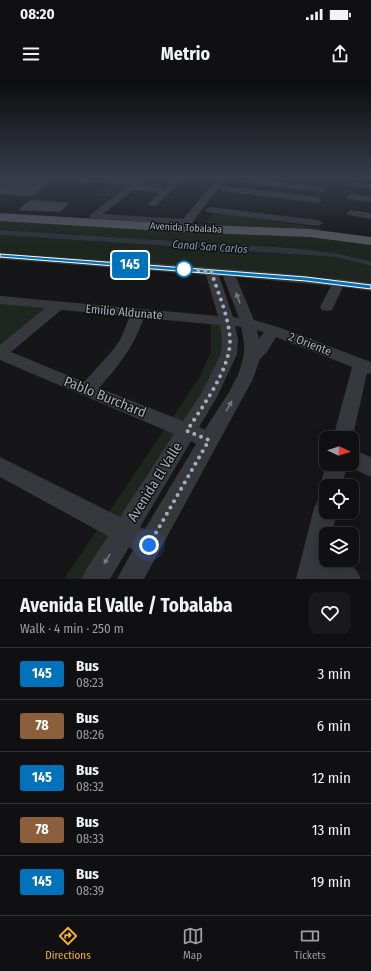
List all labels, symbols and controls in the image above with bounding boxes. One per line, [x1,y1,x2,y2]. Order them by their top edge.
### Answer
text: 08:20 [20,5,55,23]
icon: menu [20,43,42,65]
text: Metrio [161,43,210,65]
icon: share [329,43,351,65]
street label: Avenida Tobalaba [150,220,222,236]
water label: Canal San Carlos [172,238,248,256]
line badge: 145 [107,252,153,278]
text: 145 [120,256,140,273]
unlabelled marker [175,260,193,278]
one-way arrow [235,291,241,303]
street label: Emilio Aldunate [85,302,163,322]
street label: 2 Oriente [287,329,333,359]
street label: Pablo Burchard [62,373,148,421]
one-way arrow [225,400,232,412]
north arrow [319,431,359,471]
map controls [319,431,359,567]
street label: Avenida El Valle [124,439,186,525]
button: locate [319,479,359,519]
button: layers [319,527,359,567]
your location [139,535,159,555]
one-way arrow [103,554,111,564]
button: heart [309,592,351,634]
text: Avenida El Valle / Tobalaba [20,594,232,617]
text: Walk · 4 min · 250 m [20,621,124,636]
text: Bus [76,657,99,675]
text: 145 [32,665,52,682]
text: 3 min [317,665,351,683]
text: 08:23 [76,675,104,690]
text: Bus [76,709,99,727]
text: 78 [35,717,49,734]
text: 6 min [317,717,351,735]
text: 08:26 [76,727,104,742]
text: Bus [76,761,99,779]
text: 145 [32,769,52,786]
text: 12 min [312,769,351,787]
text: 08:32 [76,779,104,794]
text: Bus [76,813,99,831]
text: 78 [35,821,49,838]
text: 13 min [312,821,351,839]
text: 08:33 [76,831,104,846]
text: Bus [76,865,99,883]
text: 145 [32,873,52,890]
text: 19 min [311,873,351,891]
text: 08:39 [76,883,104,898]
tab: Directions [45,925,91,962]
tab: Map [182,925,204,962]
tab: Tickets [294,925,326,962]

